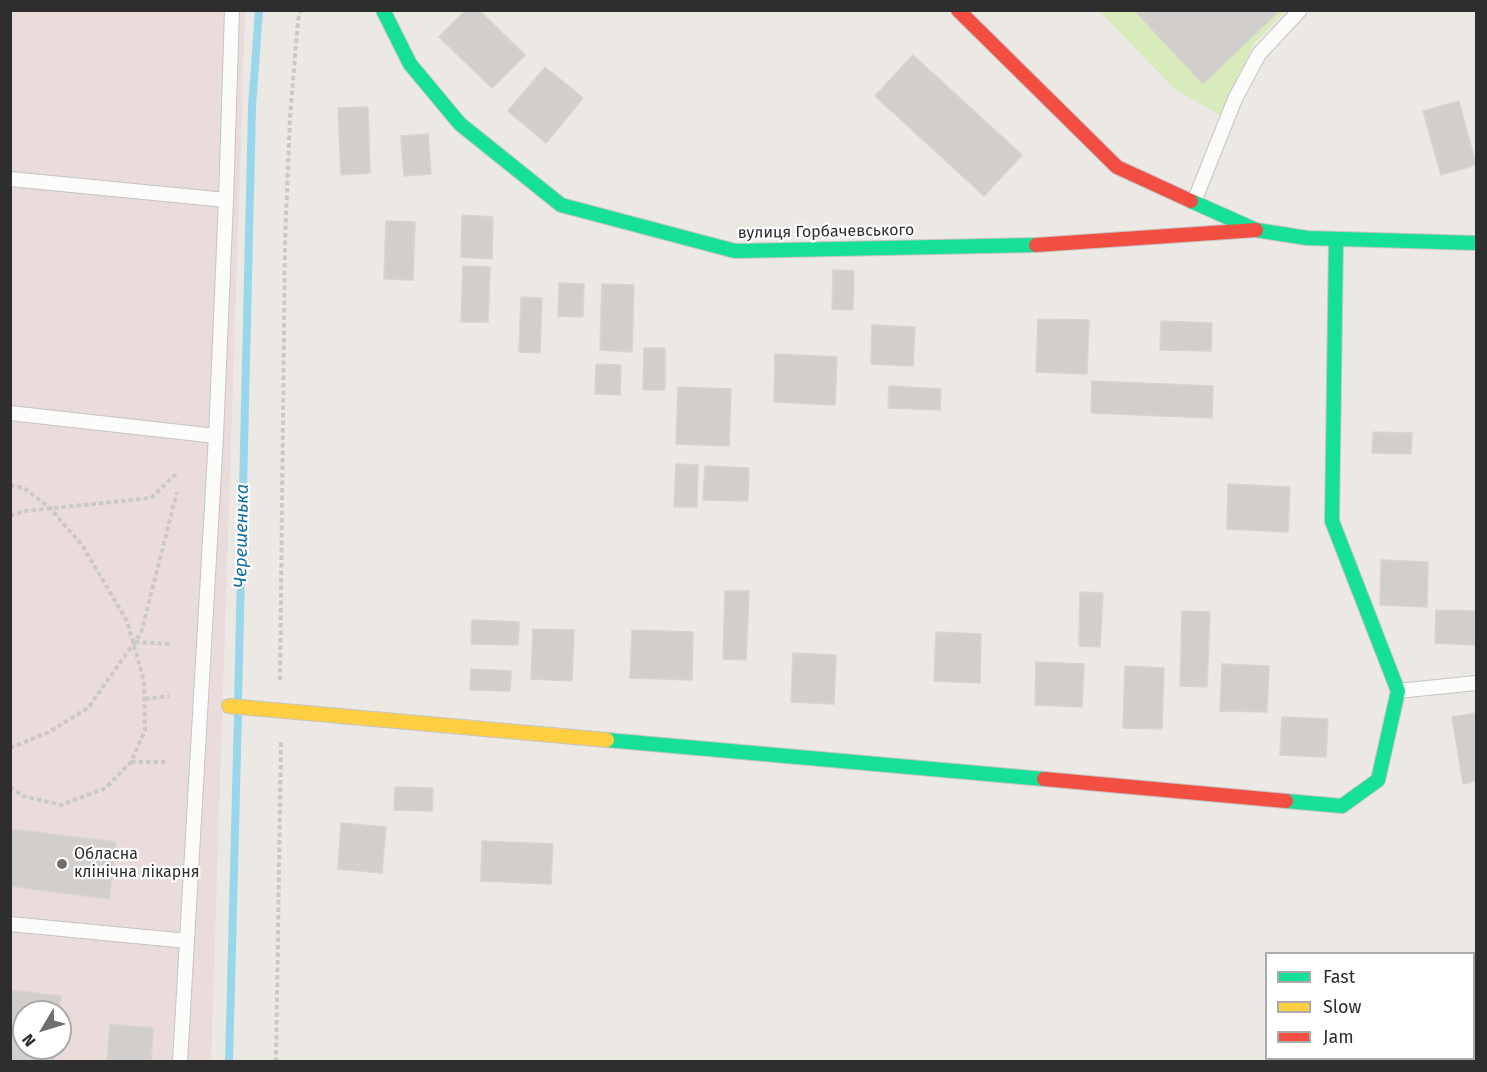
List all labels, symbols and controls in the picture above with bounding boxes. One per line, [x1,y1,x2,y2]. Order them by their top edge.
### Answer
street label: вулиця Горбачевського [738,221,914,243]
water label: Черешенька [230,484,254,588]
place label: Обласна клінічна лікарня [74,845,200,883]
marker: Обласна клінічна лікарня [55,857,69,871]
legend [1265,952,1475,1060]
text: Fast [1323,966,1355,988]
text: Slow [1323,996,1361,1018]
north arrow [12,1000,72,1060]
text: Jam [1323,1026,1354,1048]
text: N [18,1030,40,1050]

